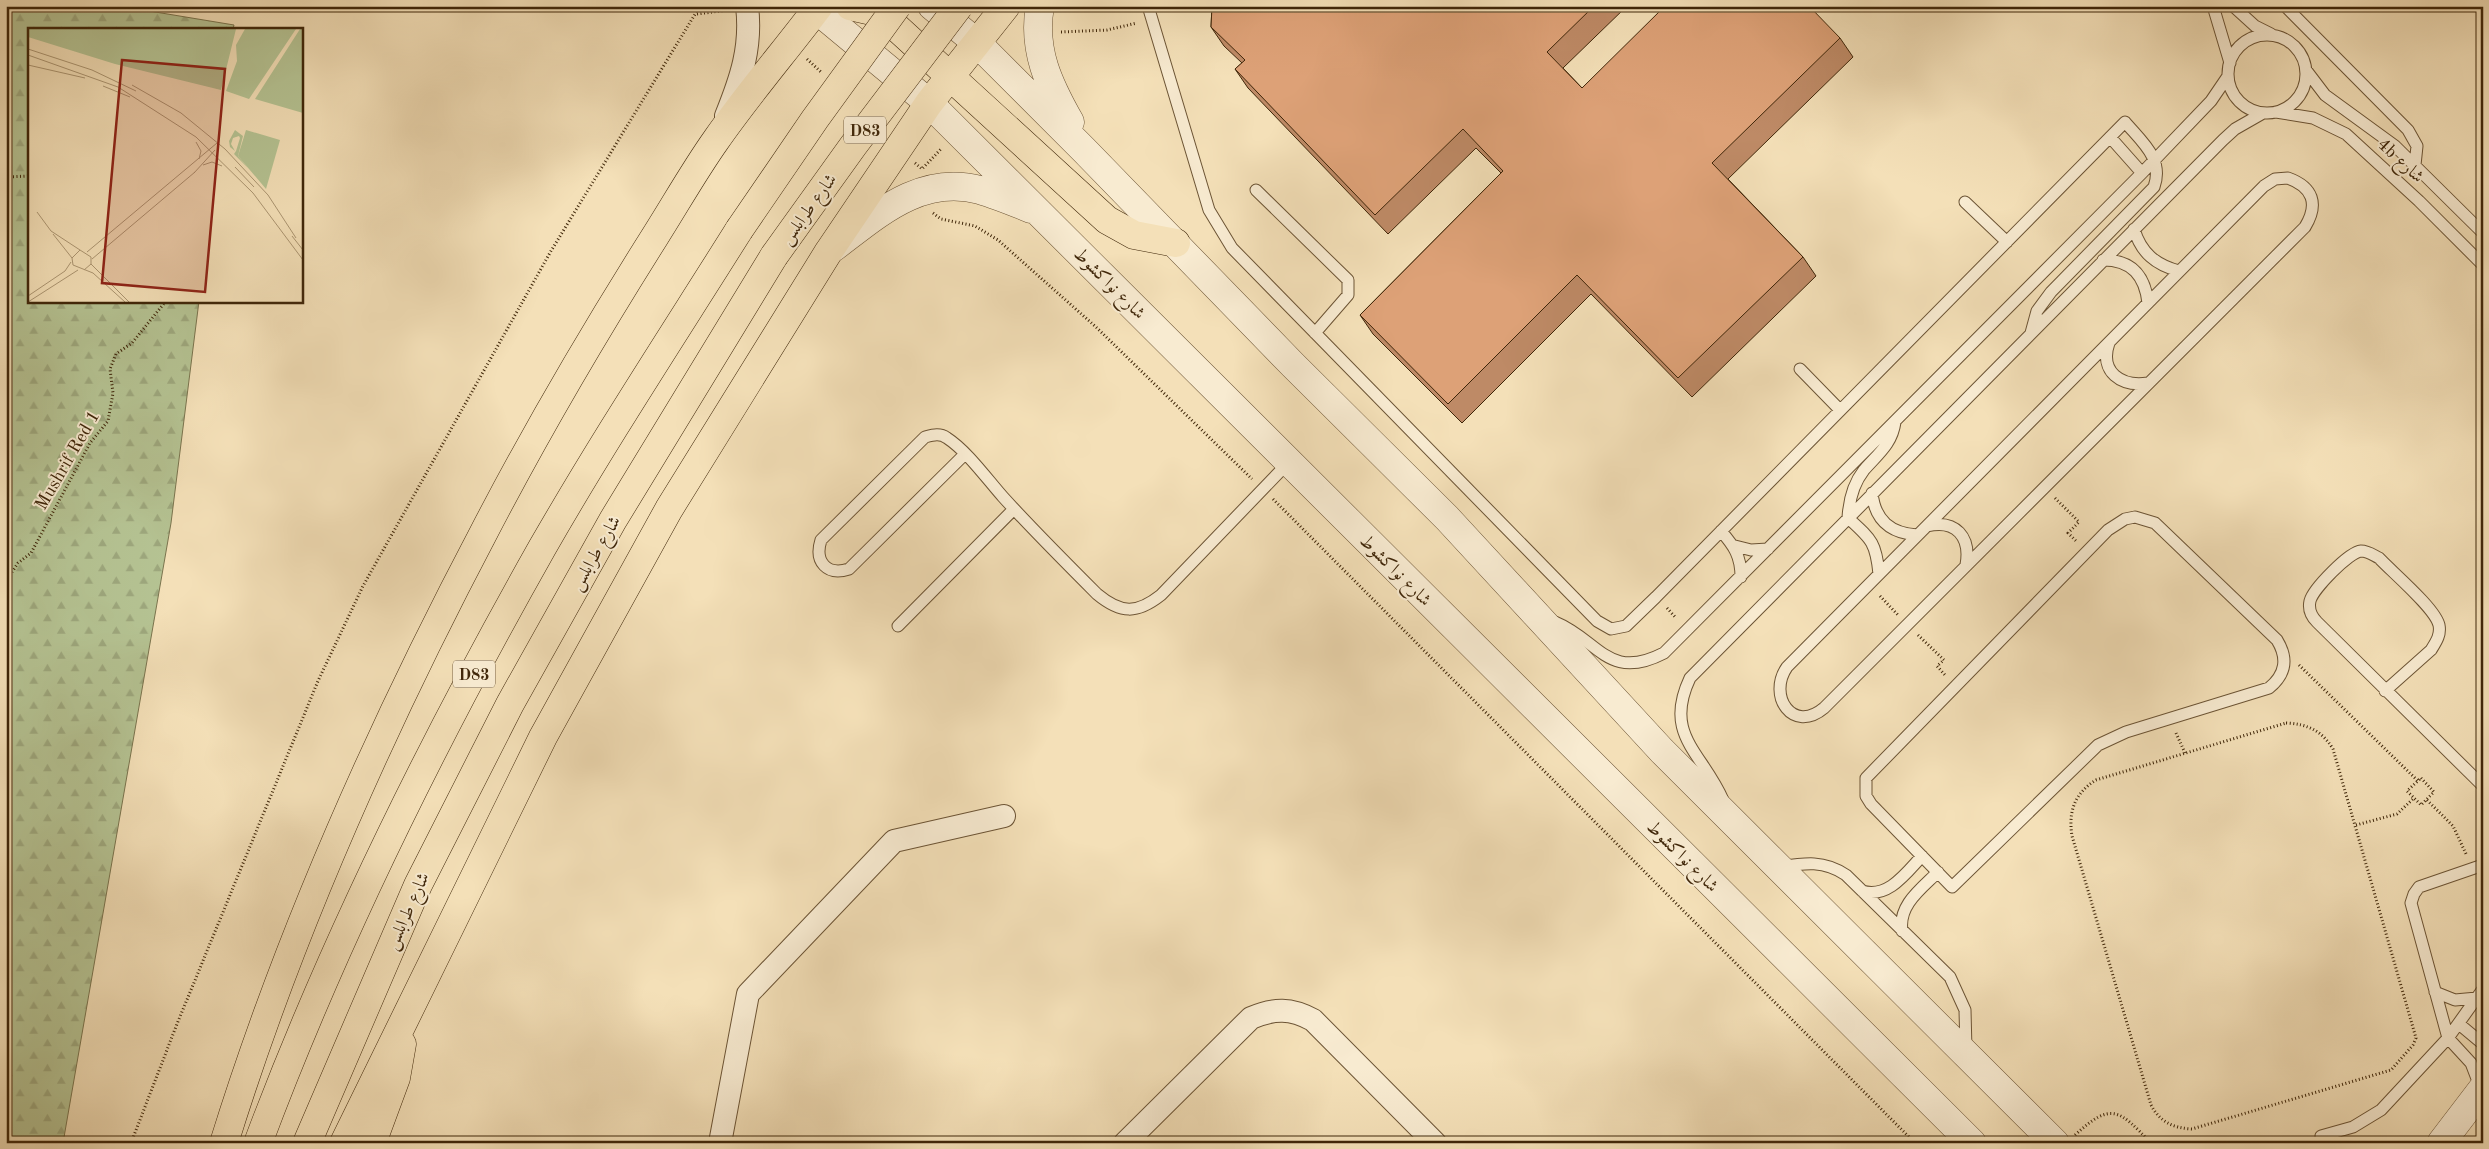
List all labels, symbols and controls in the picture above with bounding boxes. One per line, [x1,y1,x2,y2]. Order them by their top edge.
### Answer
inset map [28,28,302,302]
road number: D83 [844,116,886,144]
street label: 4b شارع [2370,135,2427,190]
street label: شارع طرابلس [777,171,845,251]
street label: شارع نواكشوط [1067,245,1148,326]
street label: Mushrif Red 1 [32,408,104,513]
street label: شارع طرابلس [567,513,629,596]
street label: شارع نواكشوط [1353,532,1434,613]
road number: D83 [453,661,495,688]
street label: شارع نواكشوط [1640,818,1721,899]
street label: شارع طرابلس [383,870,438,955]

